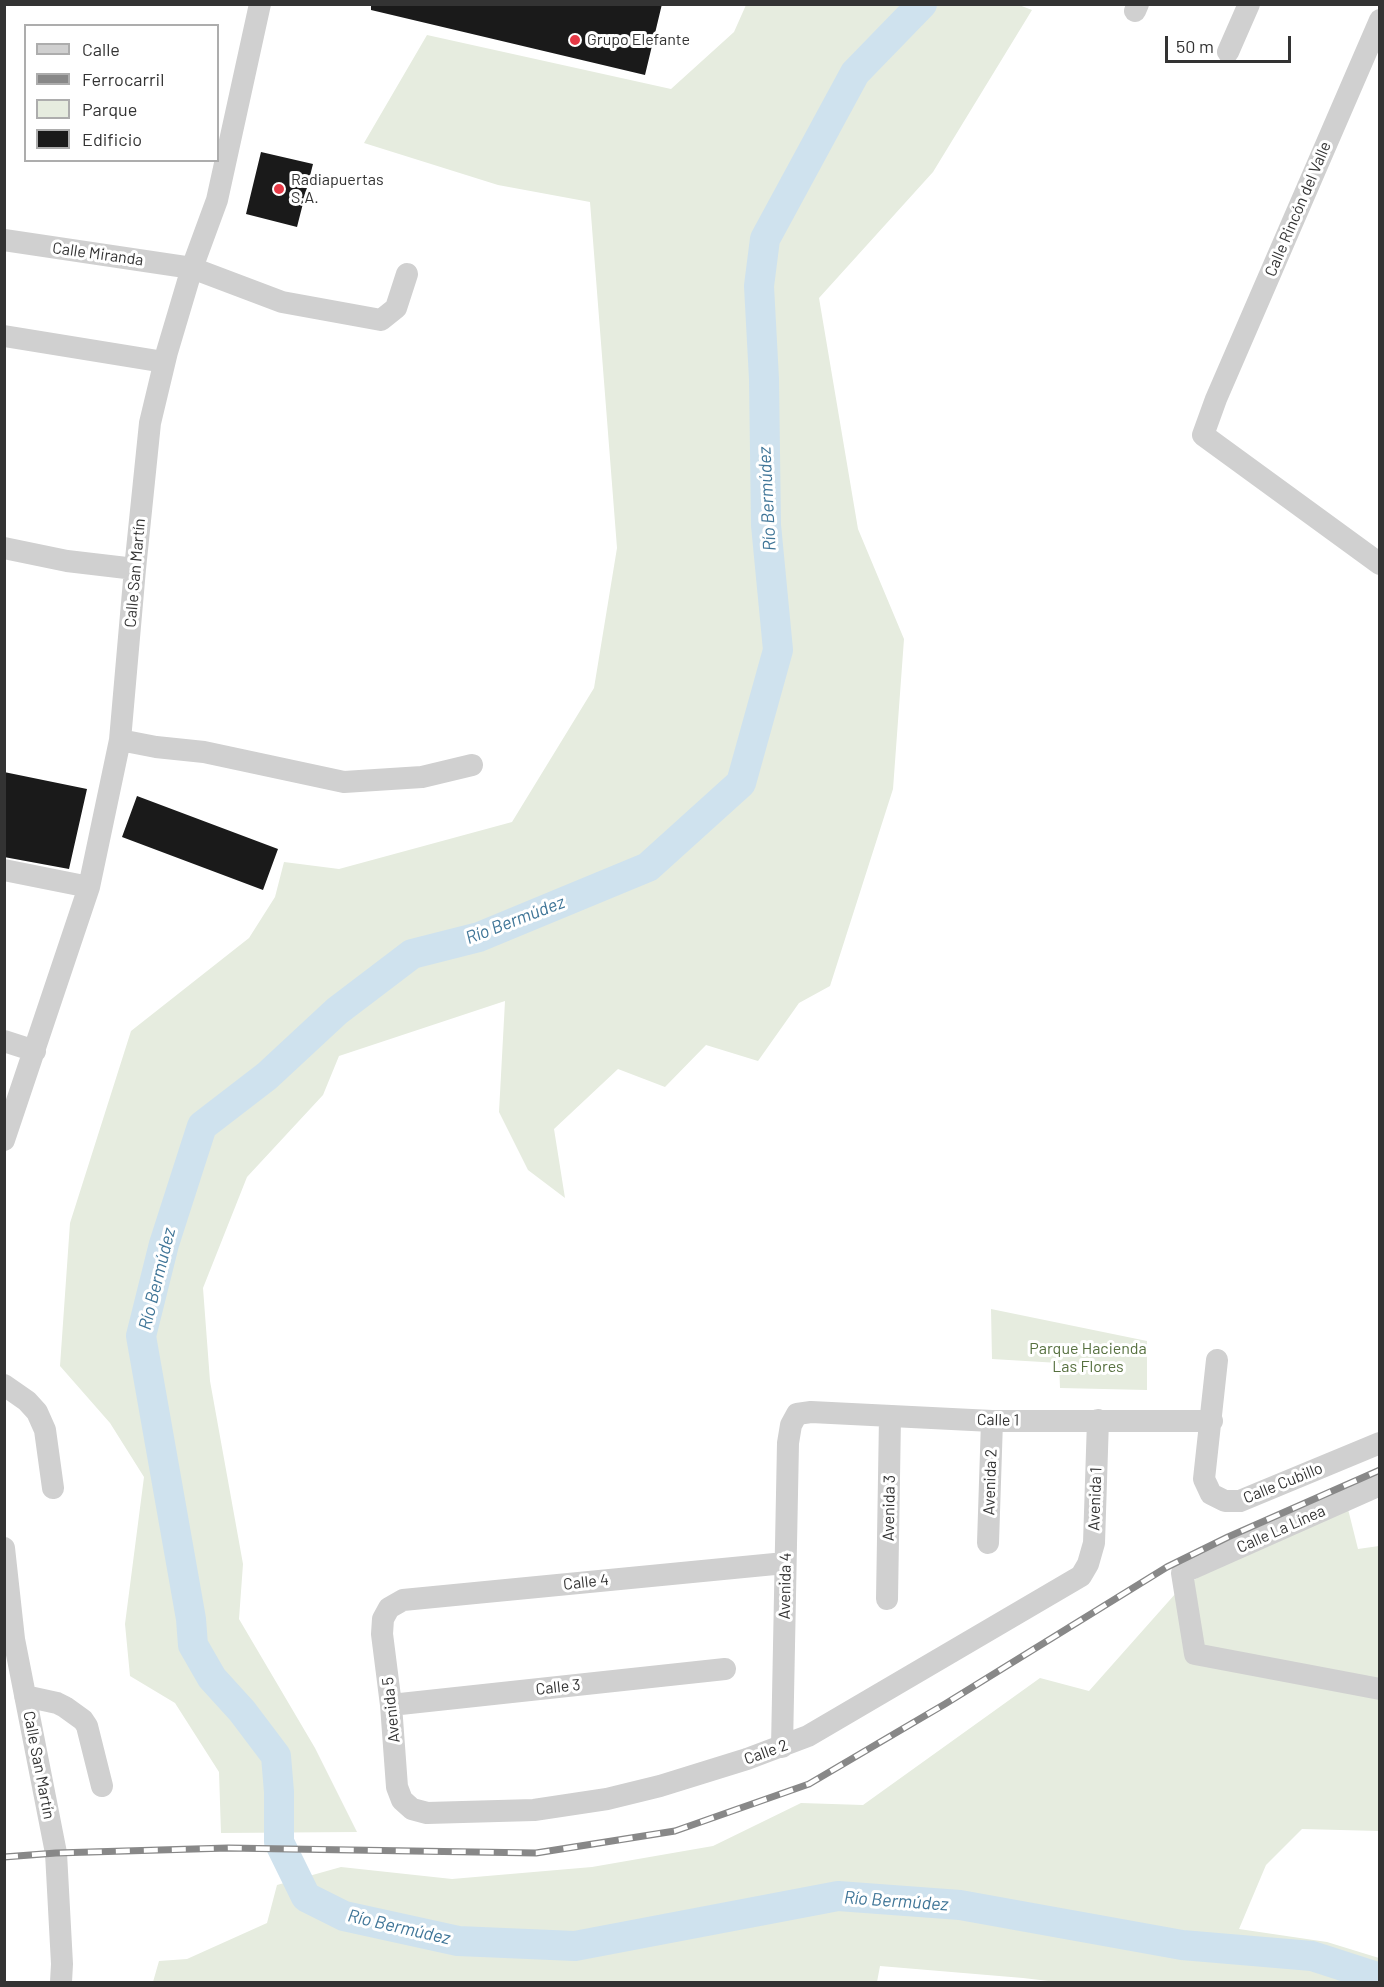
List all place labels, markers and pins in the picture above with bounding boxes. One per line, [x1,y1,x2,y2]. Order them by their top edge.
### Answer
place label: Grupo Elefante [587,30,690,50]
marker: Grupo Elefante [568,33,582,47]
place label: Radiapuertas S.A. [291,170,384,208]
marker: Radiapuertas S.A. [272,182,286,196]

